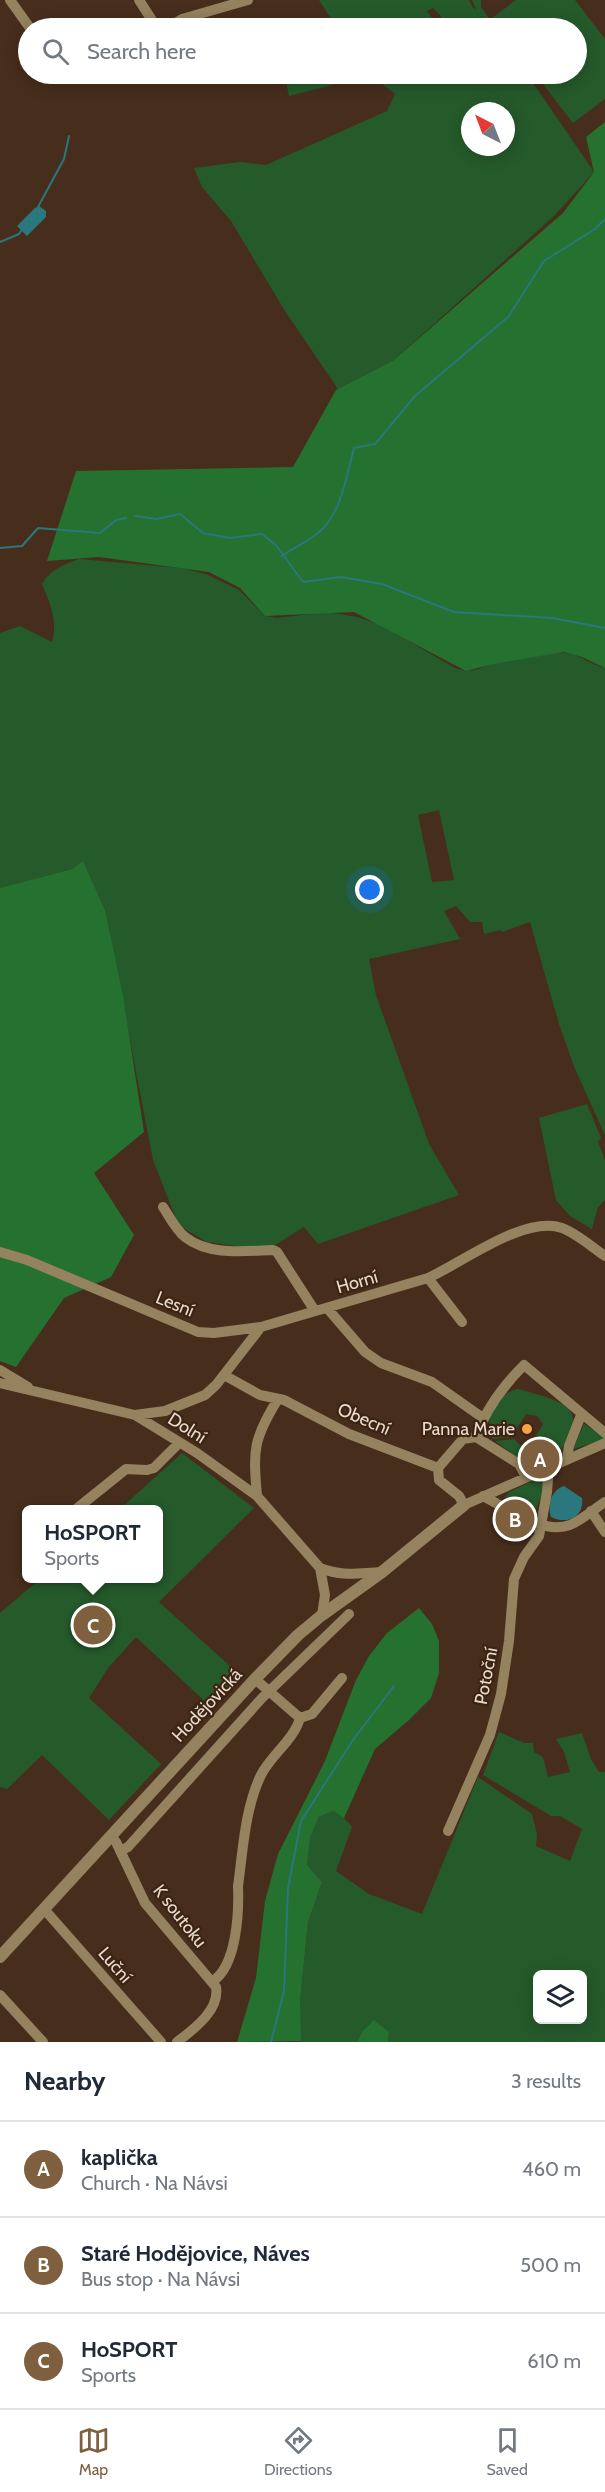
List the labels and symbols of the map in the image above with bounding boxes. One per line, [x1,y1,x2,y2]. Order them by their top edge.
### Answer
north arrow [461,102,515,156]
your location [355,875,384,904]
street label: Horní [334,1266,380,1298]
street label: Lesní [153,1286,198,1322]
street label: Obecní [334,1398,394,1440]
street label: Dolní [164,1408,210,1448]
place label: Panna Marie [422,1418,515,1440]
marker: Panna Marie [520,1422,534,1436]
pin: A [520,1436,560,1482]
pin: B [496,1496,534,1541]
pin: C [74,1602,112,1648]
street label: Potoční [470,1645,502,1706]
street label: Hodějovická [167,1663,247,1746]
street label: K soutoku [148,1880,212,1952]
street label: Luční [93,1943,137,1988]

